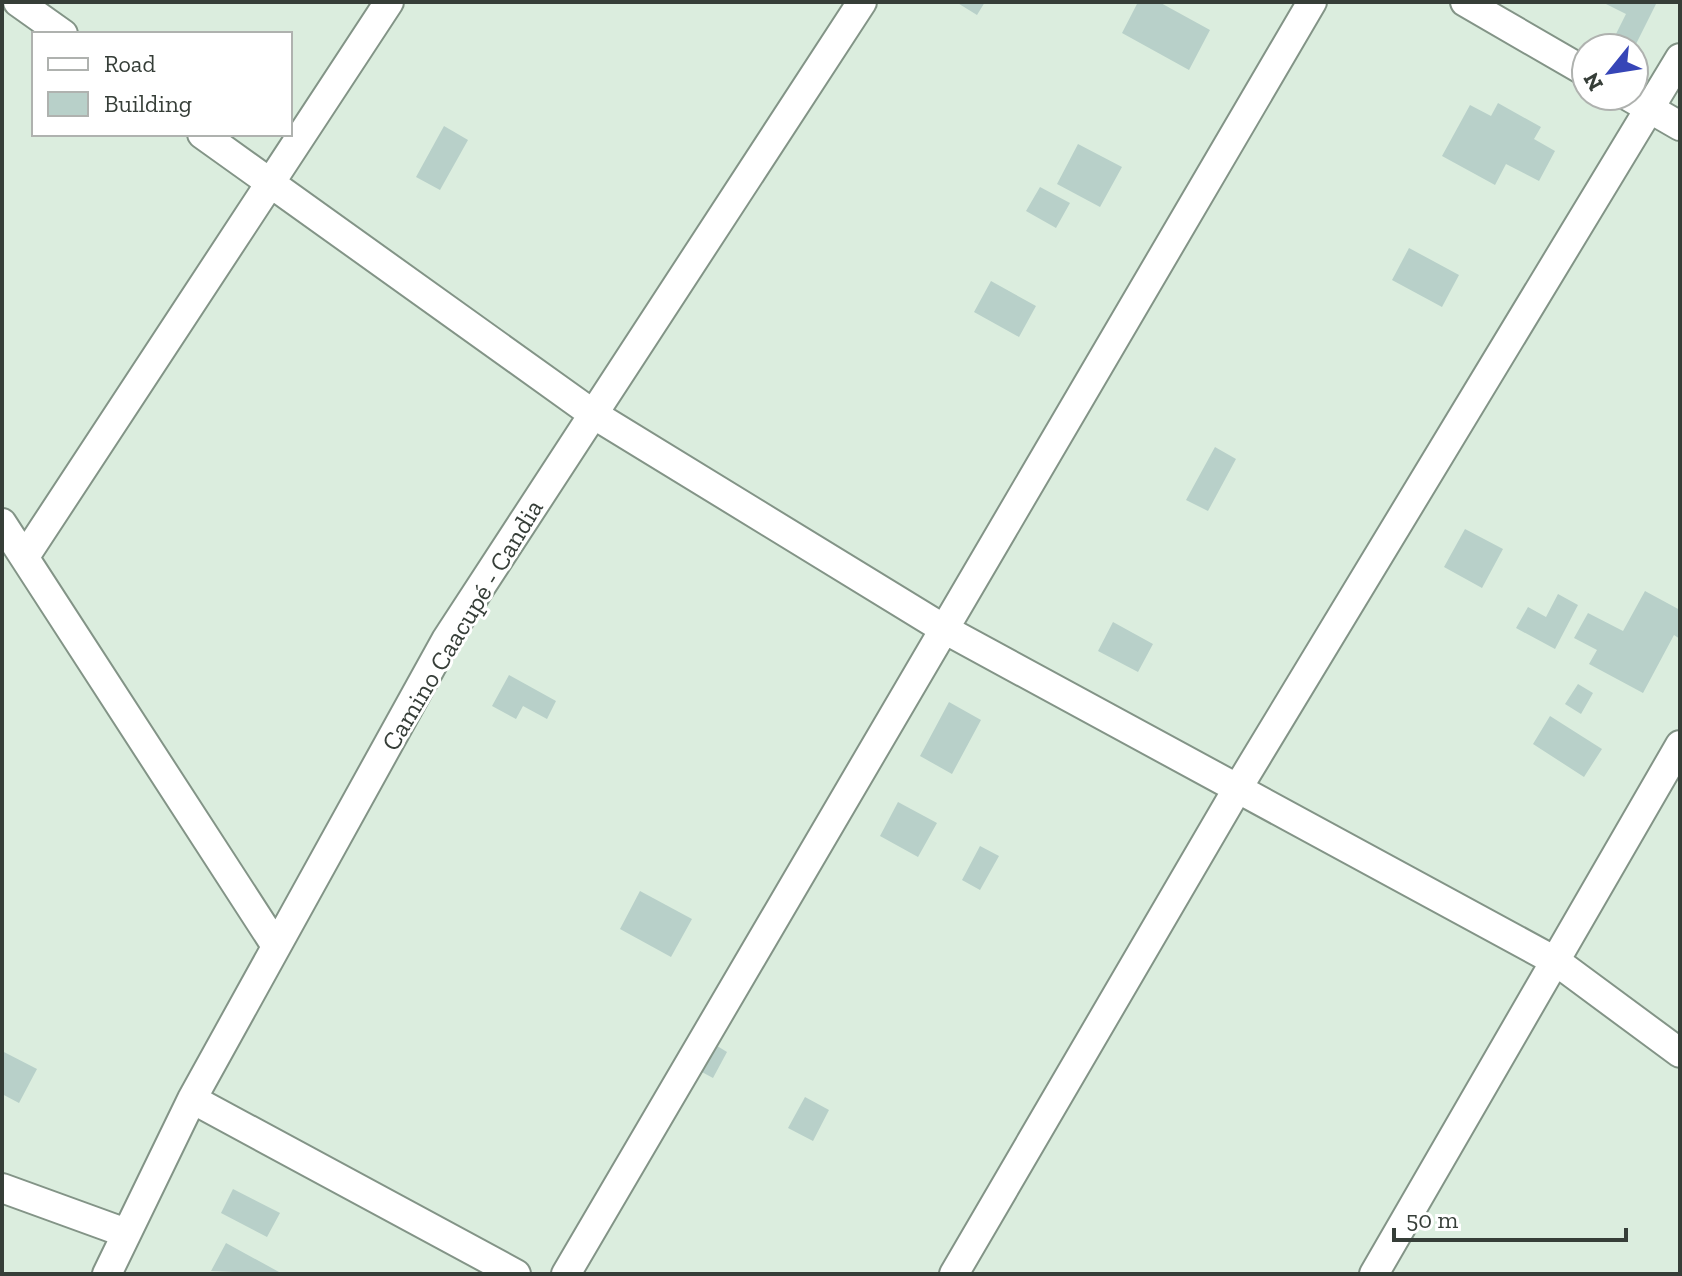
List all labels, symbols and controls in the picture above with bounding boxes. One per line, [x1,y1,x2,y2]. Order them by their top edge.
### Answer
legend [32,32,292,136]
north arrow [1570,32,1650,112]
text: Road [104,49,156,78]
text: N [1577,68,1609,96]
text: Building [104,89,192,118]
street label: Camino Caacupé - Candia [374,493,550,756]
scale bar [1394,1192,1626,1242]
text: 50 m [1406,1205,1459,1234]

